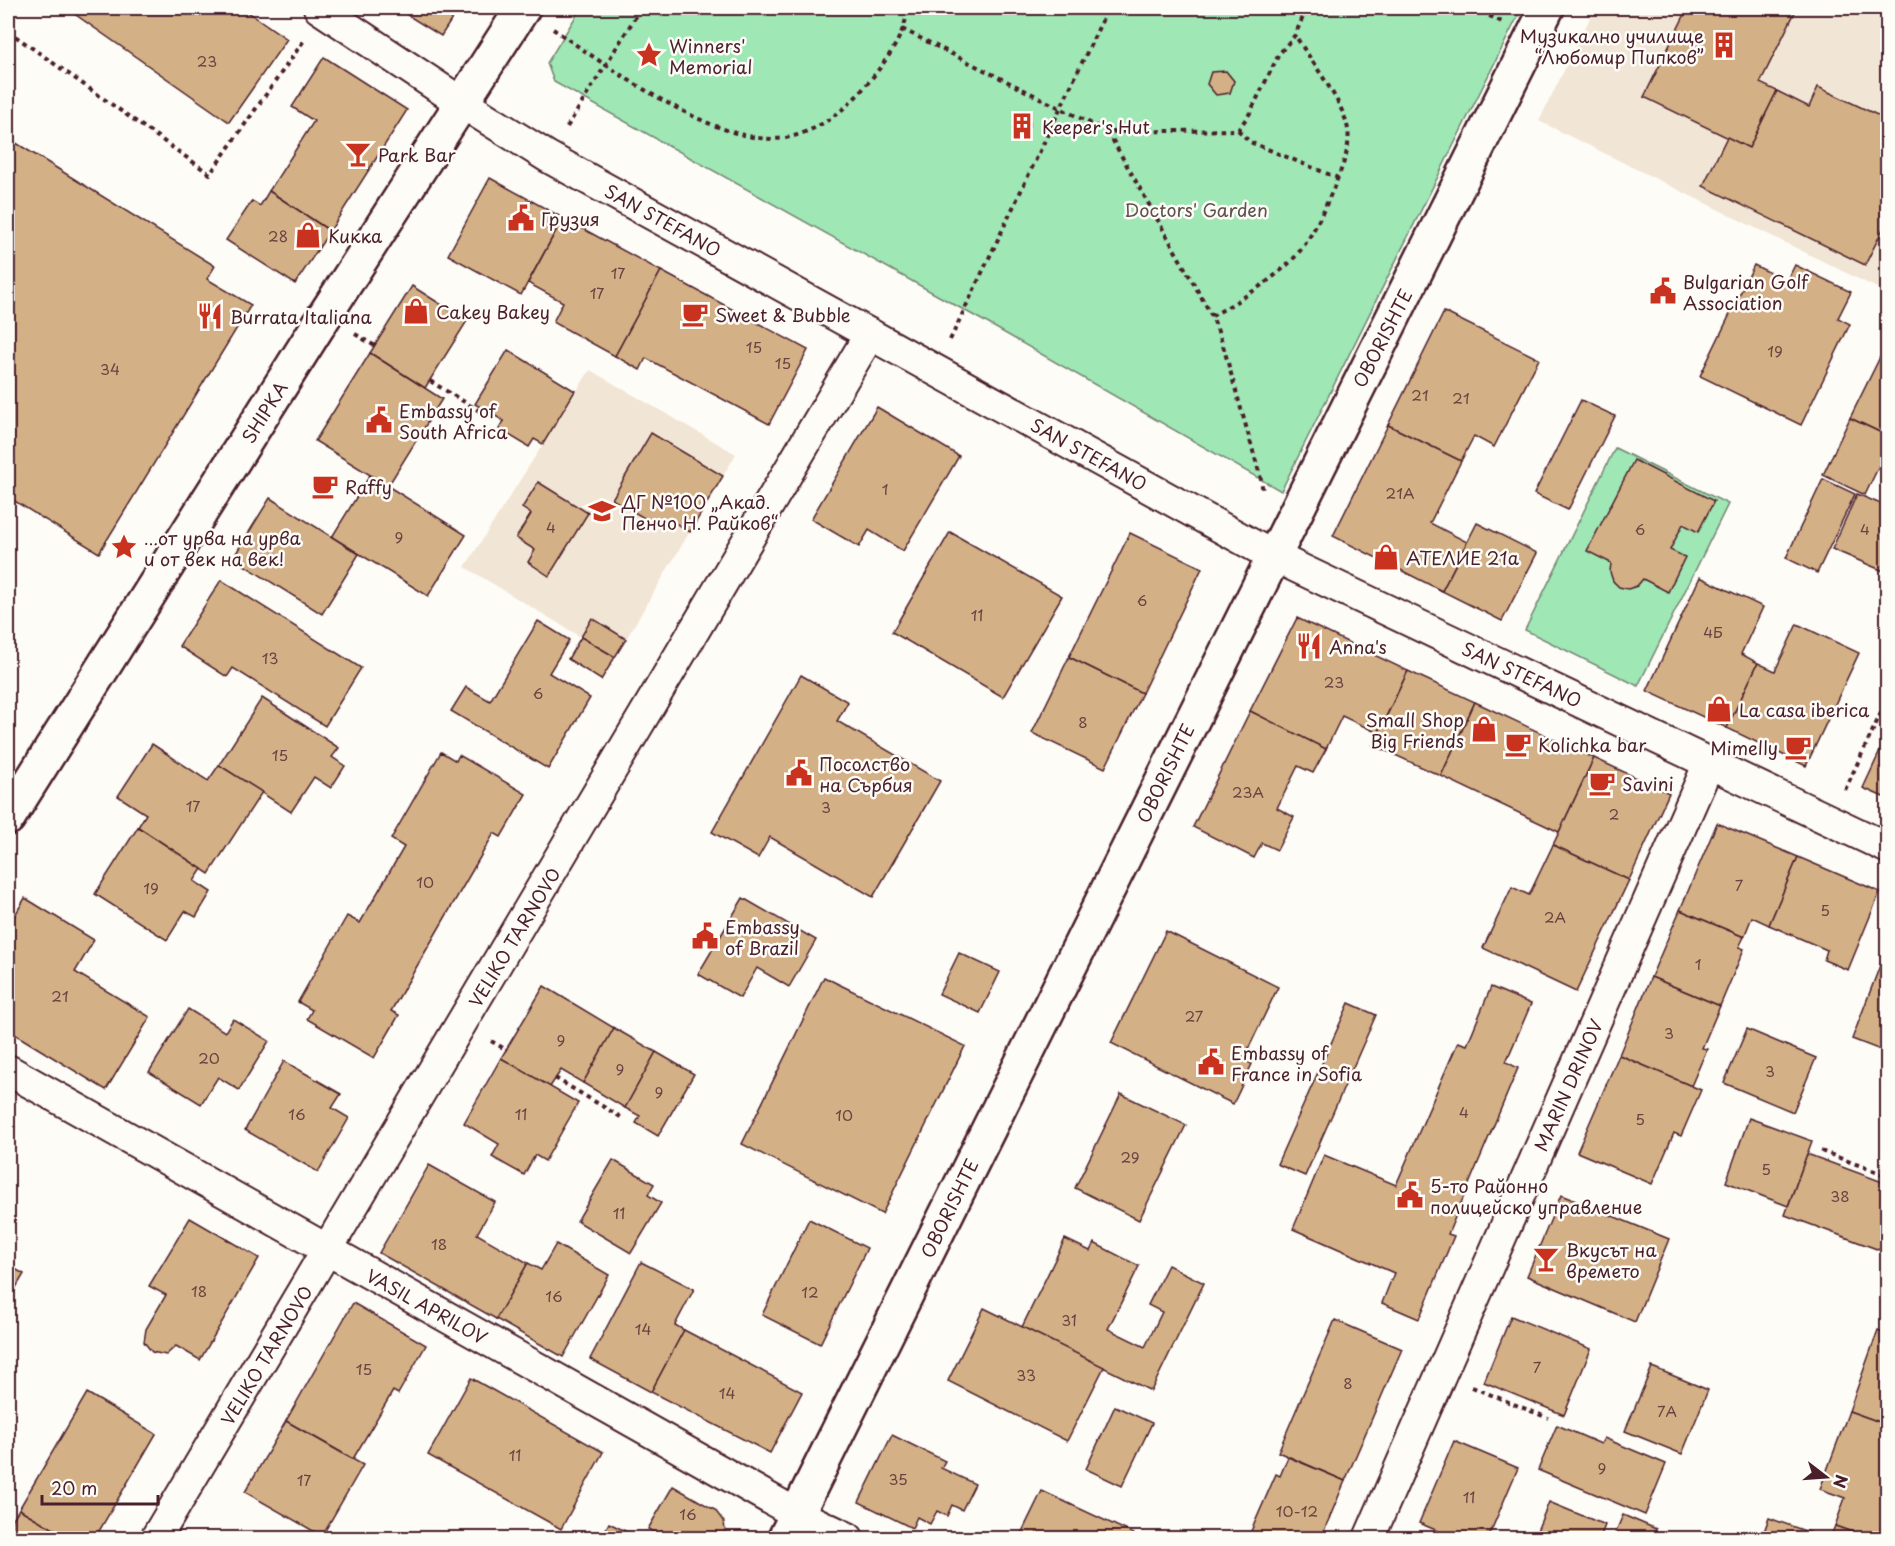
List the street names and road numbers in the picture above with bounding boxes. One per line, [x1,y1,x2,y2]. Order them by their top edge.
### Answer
street label: SAN STEFANO [600,177,726,263]
street label: OBORISHTE [1346,284,1418,392]
street label: SHIPKA [234,376,294,448]
street label: SAN STEFANO [1026,411,1152,497]
street label: SAN STEFANO [1458,634,1586,714]
street label: OBORISHTE [1129,719,1201,827]
street label: VELIKO TARNOVO [462,862,566,1012]
street label: MARIN DRINOV [1527,1014,1609,1156]
street label: OBORISHTE [913,1154,985,1262]
street label: VASIL APRILOV [361,1262,493,1351]
street label: VELIKO TARNOVO [214,1280,318,1430]

